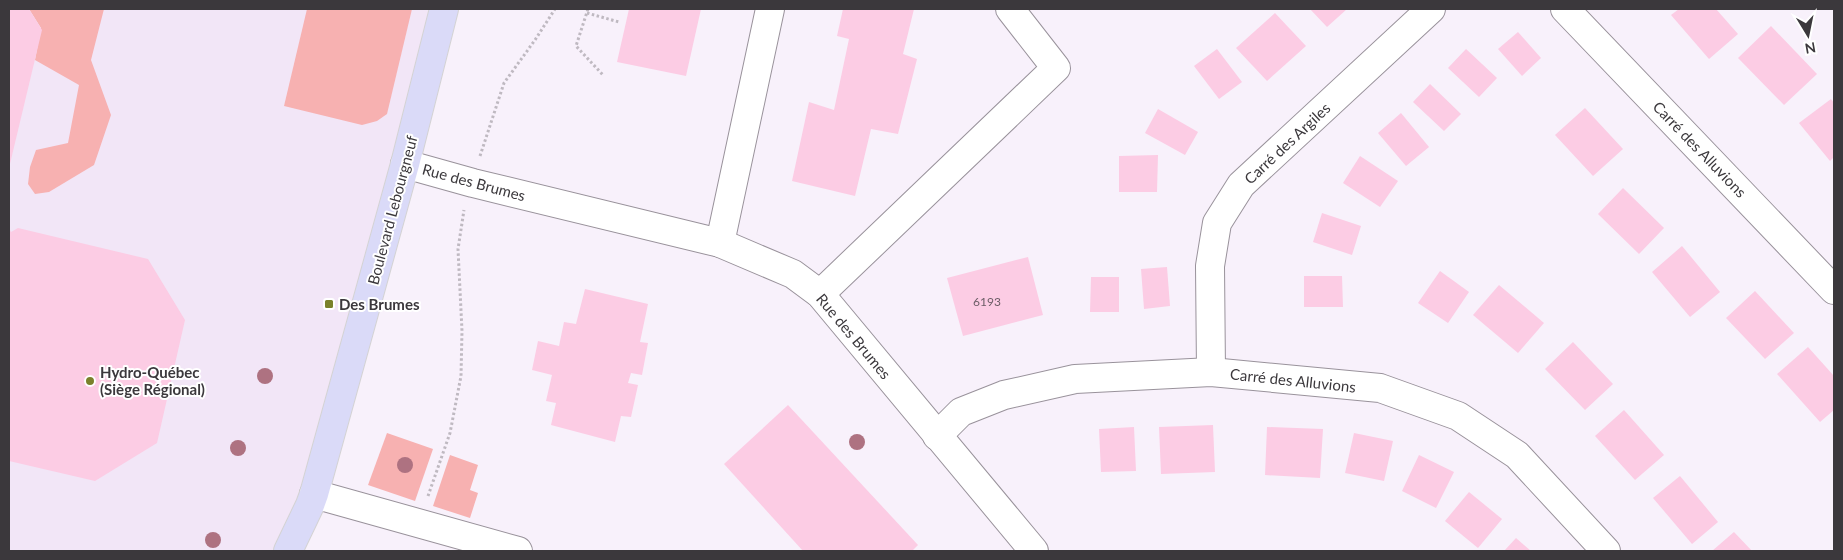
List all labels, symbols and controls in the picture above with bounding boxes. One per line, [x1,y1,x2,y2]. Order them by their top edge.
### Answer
north arrow [1783,10,1833,60]
text: N [1804,39,1817,58]
street label: Carré des Alluvions [1650,97,1750,201]
street label: Carré des Argiles [1240,99,1334,187]
street label: Boulevard Lebourgneuf [363,133,421,286]
street label: Rue des Brumes [420,160,528,204]
street label: Rue des Brumes [813,290,895,382]
house number: 6193 [973,294,1001,309]
place label: Des Brumes [339,295,420,313]
marker: Des Brumes [323,298,335,310]
place label: Hydro-Québec (Siège Régional) [100,363,205,398]
street label: Carré des Alluvions [1229,364,1357,396]
marker: Hydro-Québec (Siège Régional) [84,375,96,387]

